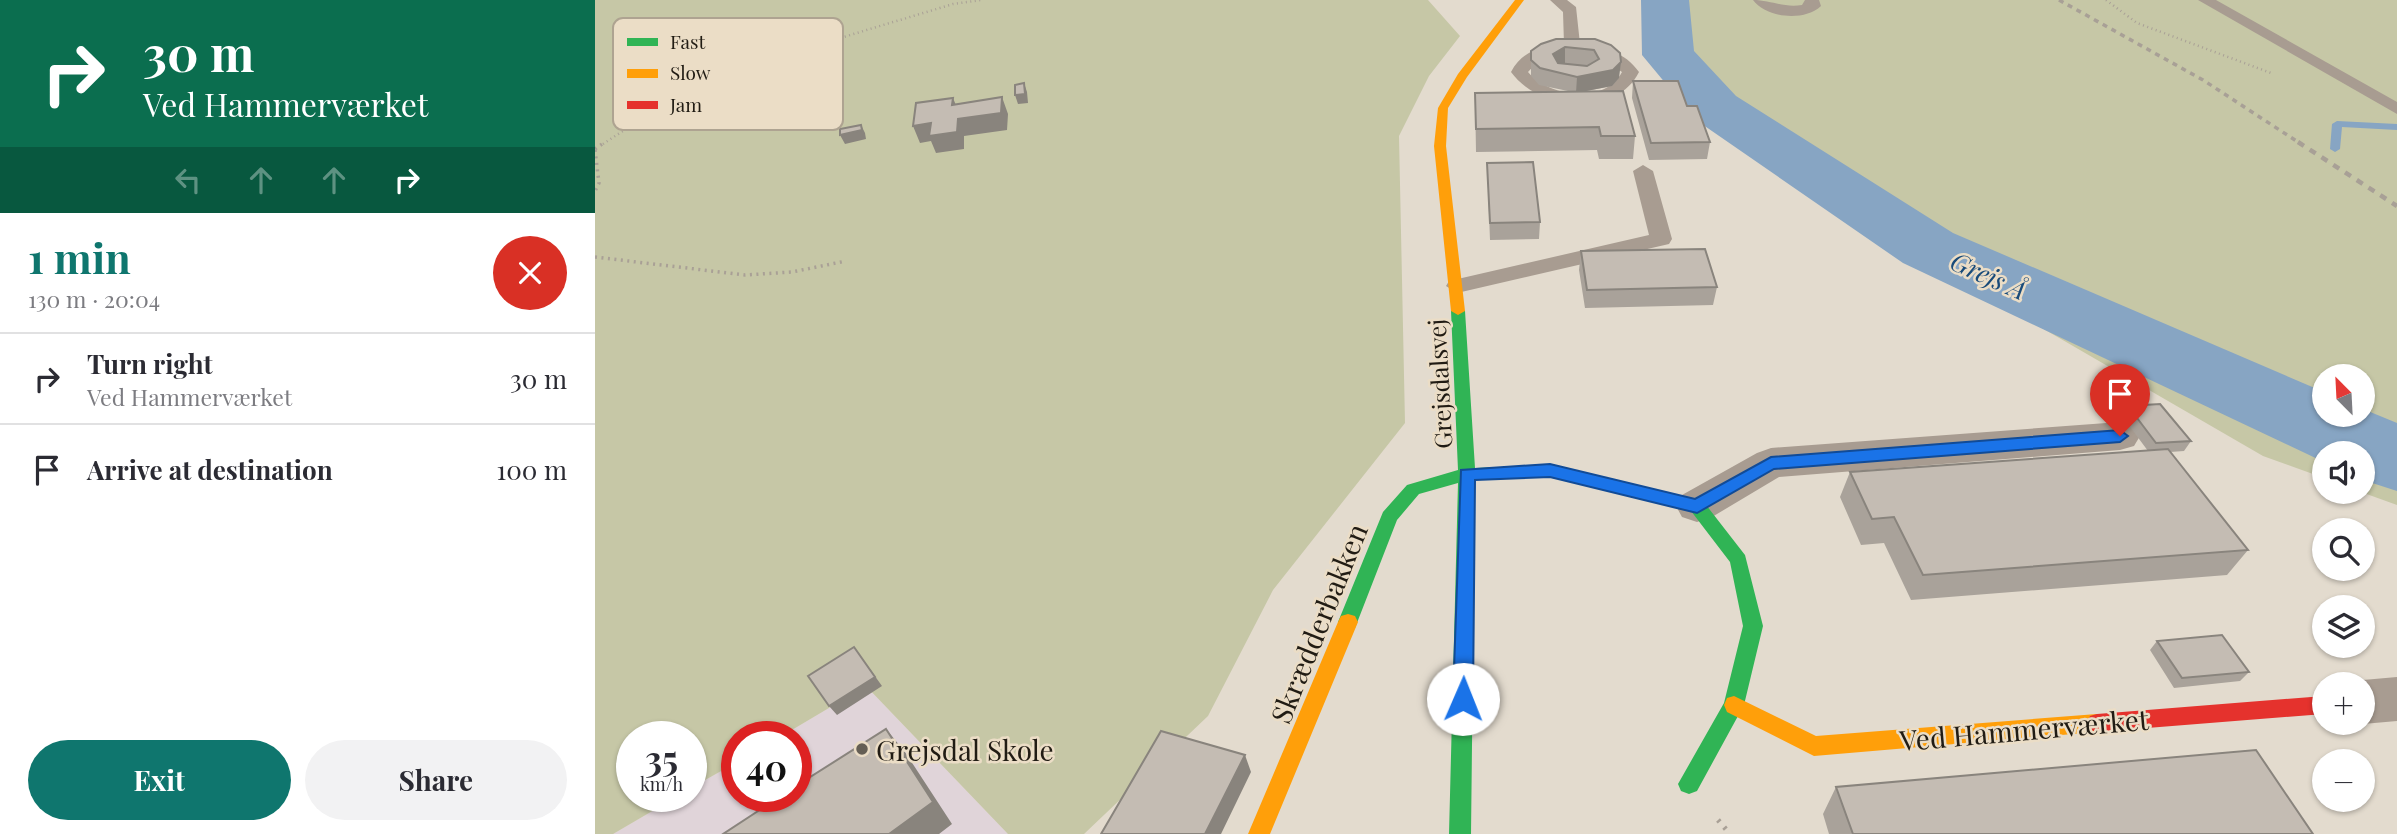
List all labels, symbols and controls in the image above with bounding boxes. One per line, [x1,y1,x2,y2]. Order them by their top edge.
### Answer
legend [613,18,843,130]
text: 30 m [143,19,254,84]
icon: right [28,28,119,119]
text: Fast [670,28,706,54]
text: Slow [670,59,711,85]
text: Ved Hammerværket [143,82,428,125]
text: Jam [669,91,702,117]
icon: left [169,161,207,199]
icon: ahead [242,161,280,199]
icon: ahead [315,161,353,199]
icon: right [388,161,426,199]
text: 1 min [28,229,131,285]
button: close [493,236,567,310]
water label: Grejs Å [1945,243,2033,307]
text: 130 m · 20:04 [28,283,160,314]
street label: Grejsdalsvej [1420,318,1458,450]
text: Turn right [87,346,213,381]
icon: right [28,360,66,398]
text: 30 m [510,361,567,396]
pin [2090,364,2150,436]
north arrow [2312,364,2375,427]
map controls [2312,364,2375,812]
icon: arrive [2101,375,2139,413]
text: Ved Hammerværket [87,381,292,412]
button: sound [2312,441,2375,504]
icon: arrive [28,451,66,489]
text: Arrive at destination [87,452,333,487]
text: 100 m [497,452,567,487]
street label: Skrædderbakken [1261,517,1375,728]
button: search [2312,518,2375,581]
button: layers [2312,595,2375,658]
position arrow [1426,662,1500,736]
button: + [2312,672,2375,735]
street label: Ved Hammerværket [1897,700,2151,758]
speed limit sign: 40 [721,721,812,812]
place label: Grejsdal Skole [876,731,1054,768]
text: 35 [645,734,678,781]
button: Exit [28,740,291,820]
button: Share [305,740,567,820]
marker: Grejsdal Skole [854,741,870,757]
button: − [2312,749,2375,812]
text: km/h [640,772,683,796]

